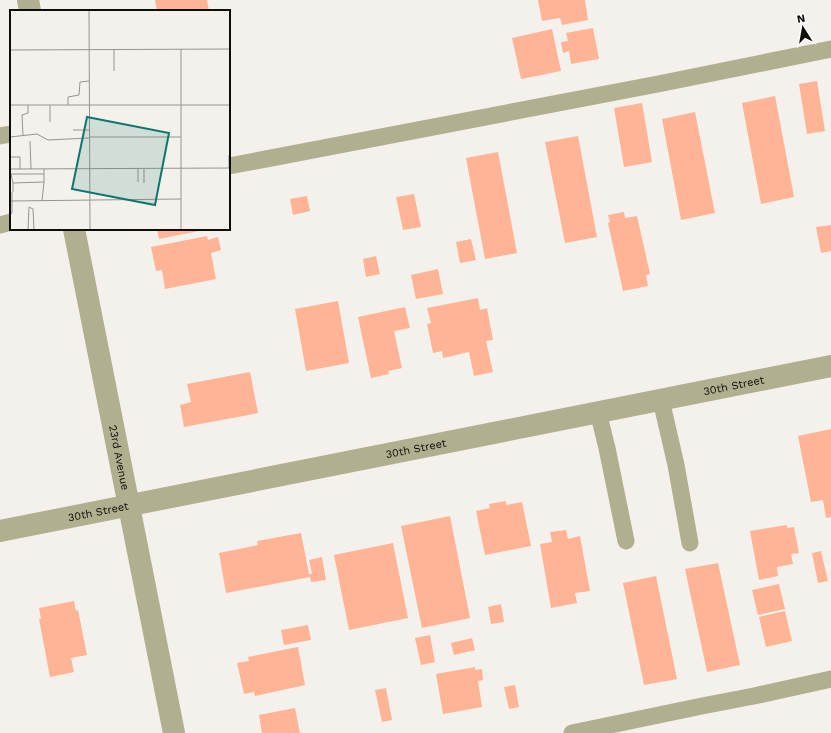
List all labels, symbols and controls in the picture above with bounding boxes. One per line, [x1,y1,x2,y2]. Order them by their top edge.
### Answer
north arrow [783,8,823,48]
inset map [10,10,230,230]
text: N [796,12,806,26]
street label: 30th Street [702,373,766,398]
street label: 23rd Avenue [107,424,132,491]
street label: 30th Street [384,436,448,461]
street label: 30th Street [67,499,130,524]

